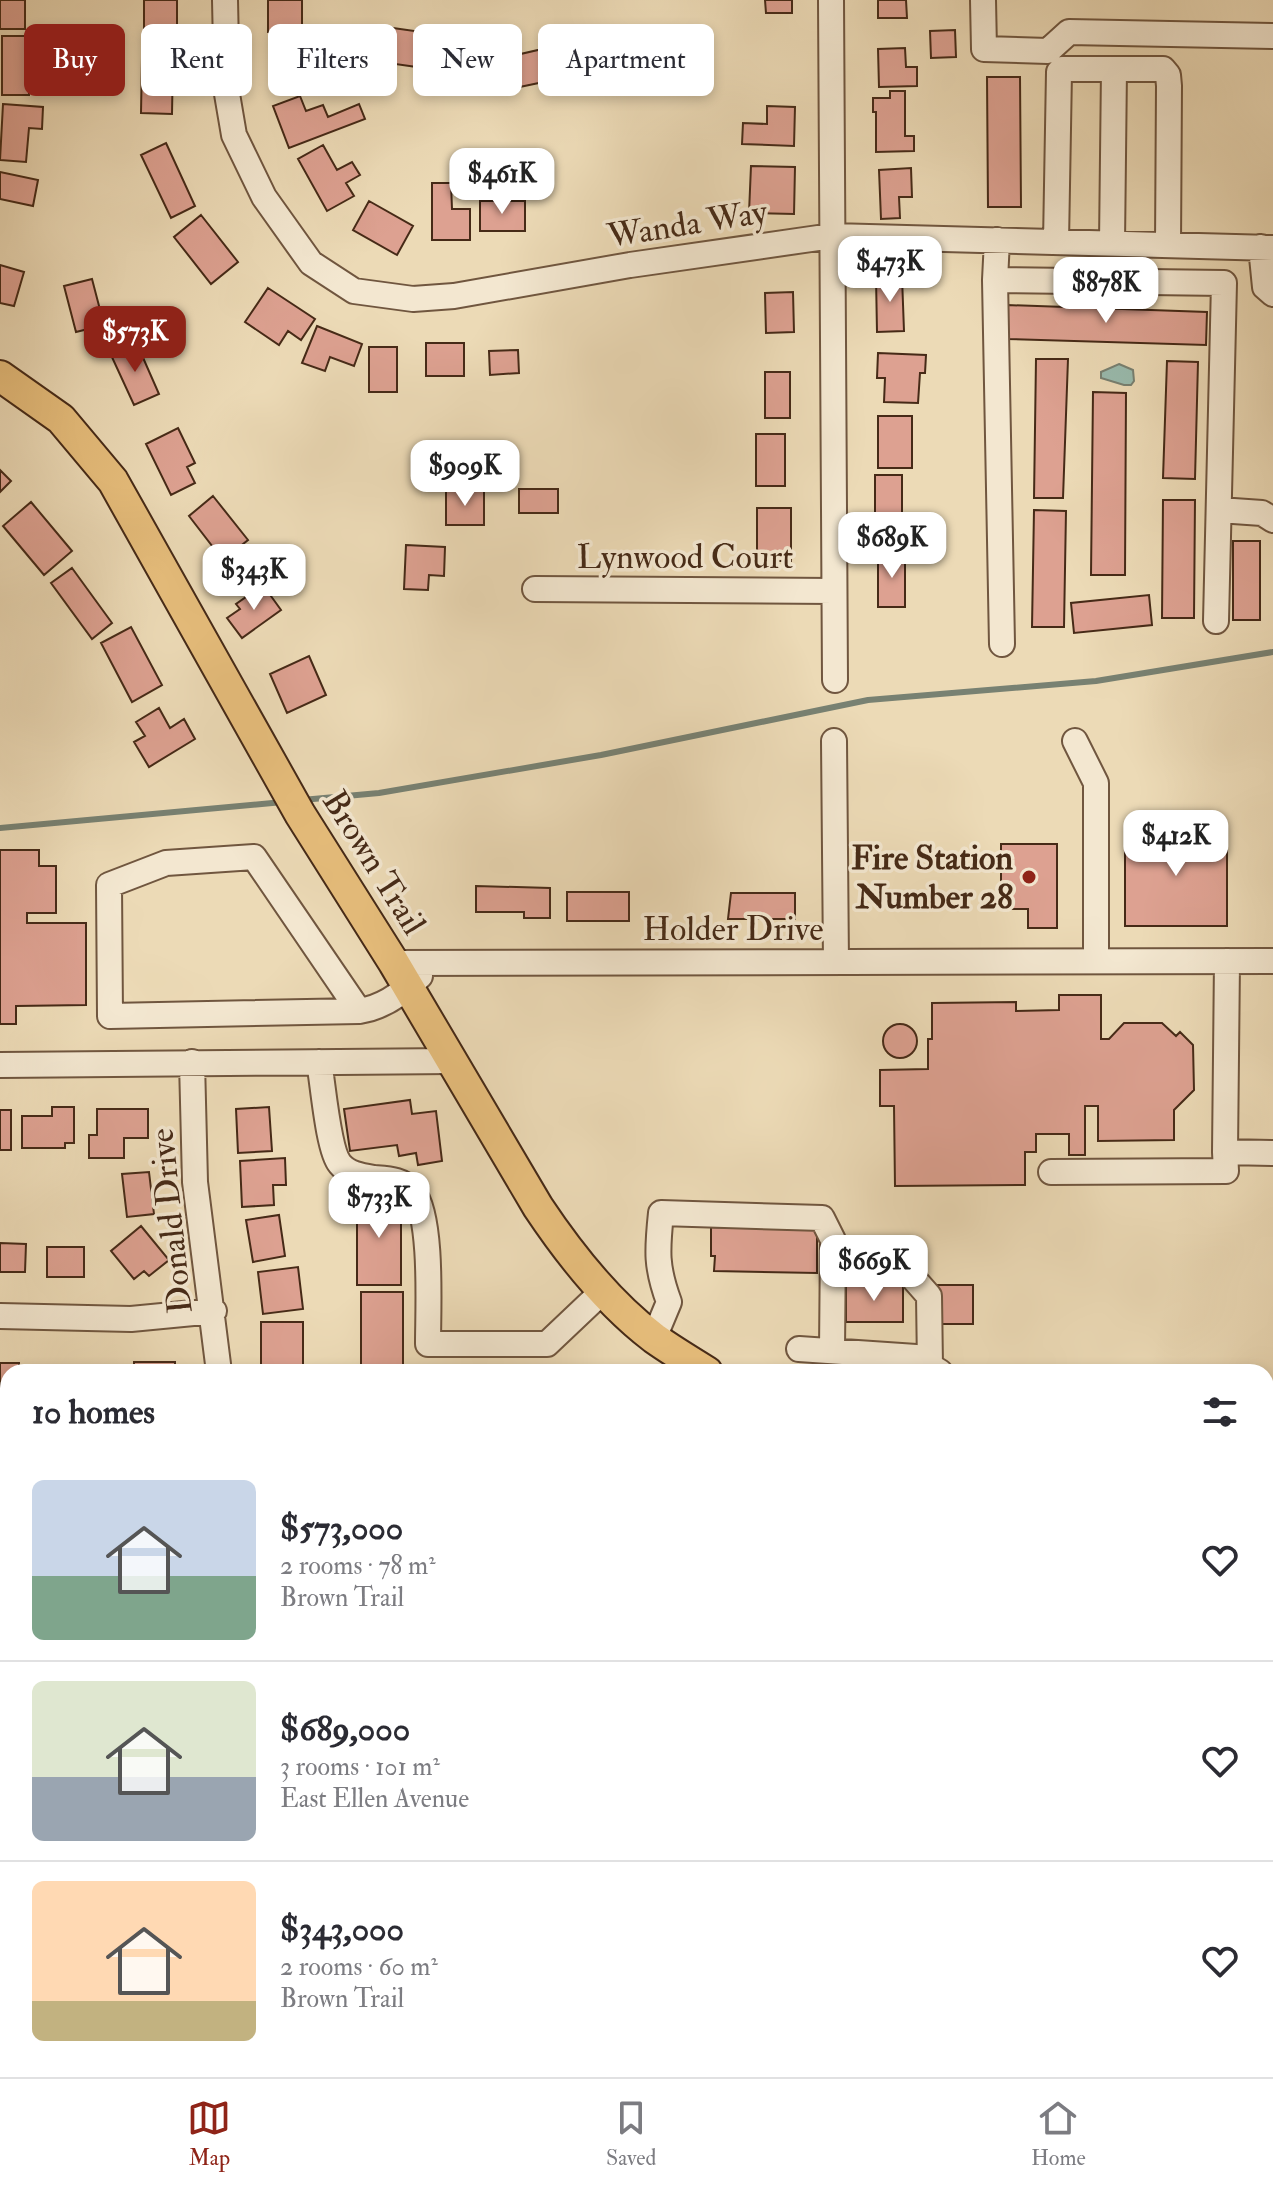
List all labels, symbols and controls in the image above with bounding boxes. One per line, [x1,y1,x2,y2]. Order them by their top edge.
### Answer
chip: Buy [24,24,125,96]
chip: Rent [141,24,252,96]
chip: Filters [268,24,397,96]
chip: New [413,24,522,96]
chip: Apartment [538,24,714,96]
pin: $461K [446,148,558,216]
text: $461K [467,158,537,190]
street label: Wanda Way [603,190,771,258]
pin: $473K [834,236,946,304]
text: $473K [856,246,924,278]
pin: $878K [1050,257,1162,325]
text: $878K [1071,267,1141,299]
pin: $573K [79,306,191,374]
text: $573K [102,316,168,348]
pin: $909K [409,440,521,508]
text: $909K [429,450,501,482]
pin: $689K [836,512,948,580]
text: $689K [856,522,928,554]
street label: Lynwood Court [577,536,793,579]
pin: $343K [198,544,310,612]
text: $343K [221,554,287,586]
street label: Brown Trail [312,783,435,943]
pin: $412K [1120,810,1232,878]
text: $412K [1141,820,1211,852]
place label: Fire Station Number 28 [851,837,1013,919]
marker: Fire Station Number 28 [1020,868,1038,886]
street label: Holder Drive [643,908,823,951]
street label: Donald Drive [140,1126,203,1316]
pin: $733K [323,1172,435,1240]
text: $733K [347,1182,411,1214]
pin: $669K [818,1235,930,1303]
text: $669K [838,1245,910,1277]
icon: filters [1198,1390,1242,1434]
text: 10 homes [32,1391,155,1434]
text: $573,000 [280,1507,403,1550]
icon: home [96,1512,192,1608]
icon: heart [1198,1538,1242,1582]
text: 2 rooms · 78 m² [280,1550,436,1582]
text: Brown Trail [280,1582,404,1614]
text: $689,000 [280,1708,410,1751]
icon: home [96,1713,192,1809]
icon: heart [1198,1739,1242,1783]
text: 3 rooms · 101 m² [280,1751,440,1783]
text: East Ellen Avenue [280,1783,469,1815]
text: $343,000 [280,1908,404,1951]
icon: home [96,1913,192,2009]
icon: heart [1198,1939,1242,1983]
text: 2 rooms · 60 m² [280,1951,438,1983]
text: Brown Trail [280,1983,404,2015]
tab: Map [187,2096,231,2172]
tab: Saved [606,2096,656,2172]
tab: Home [1031,2096,1086,2172]

